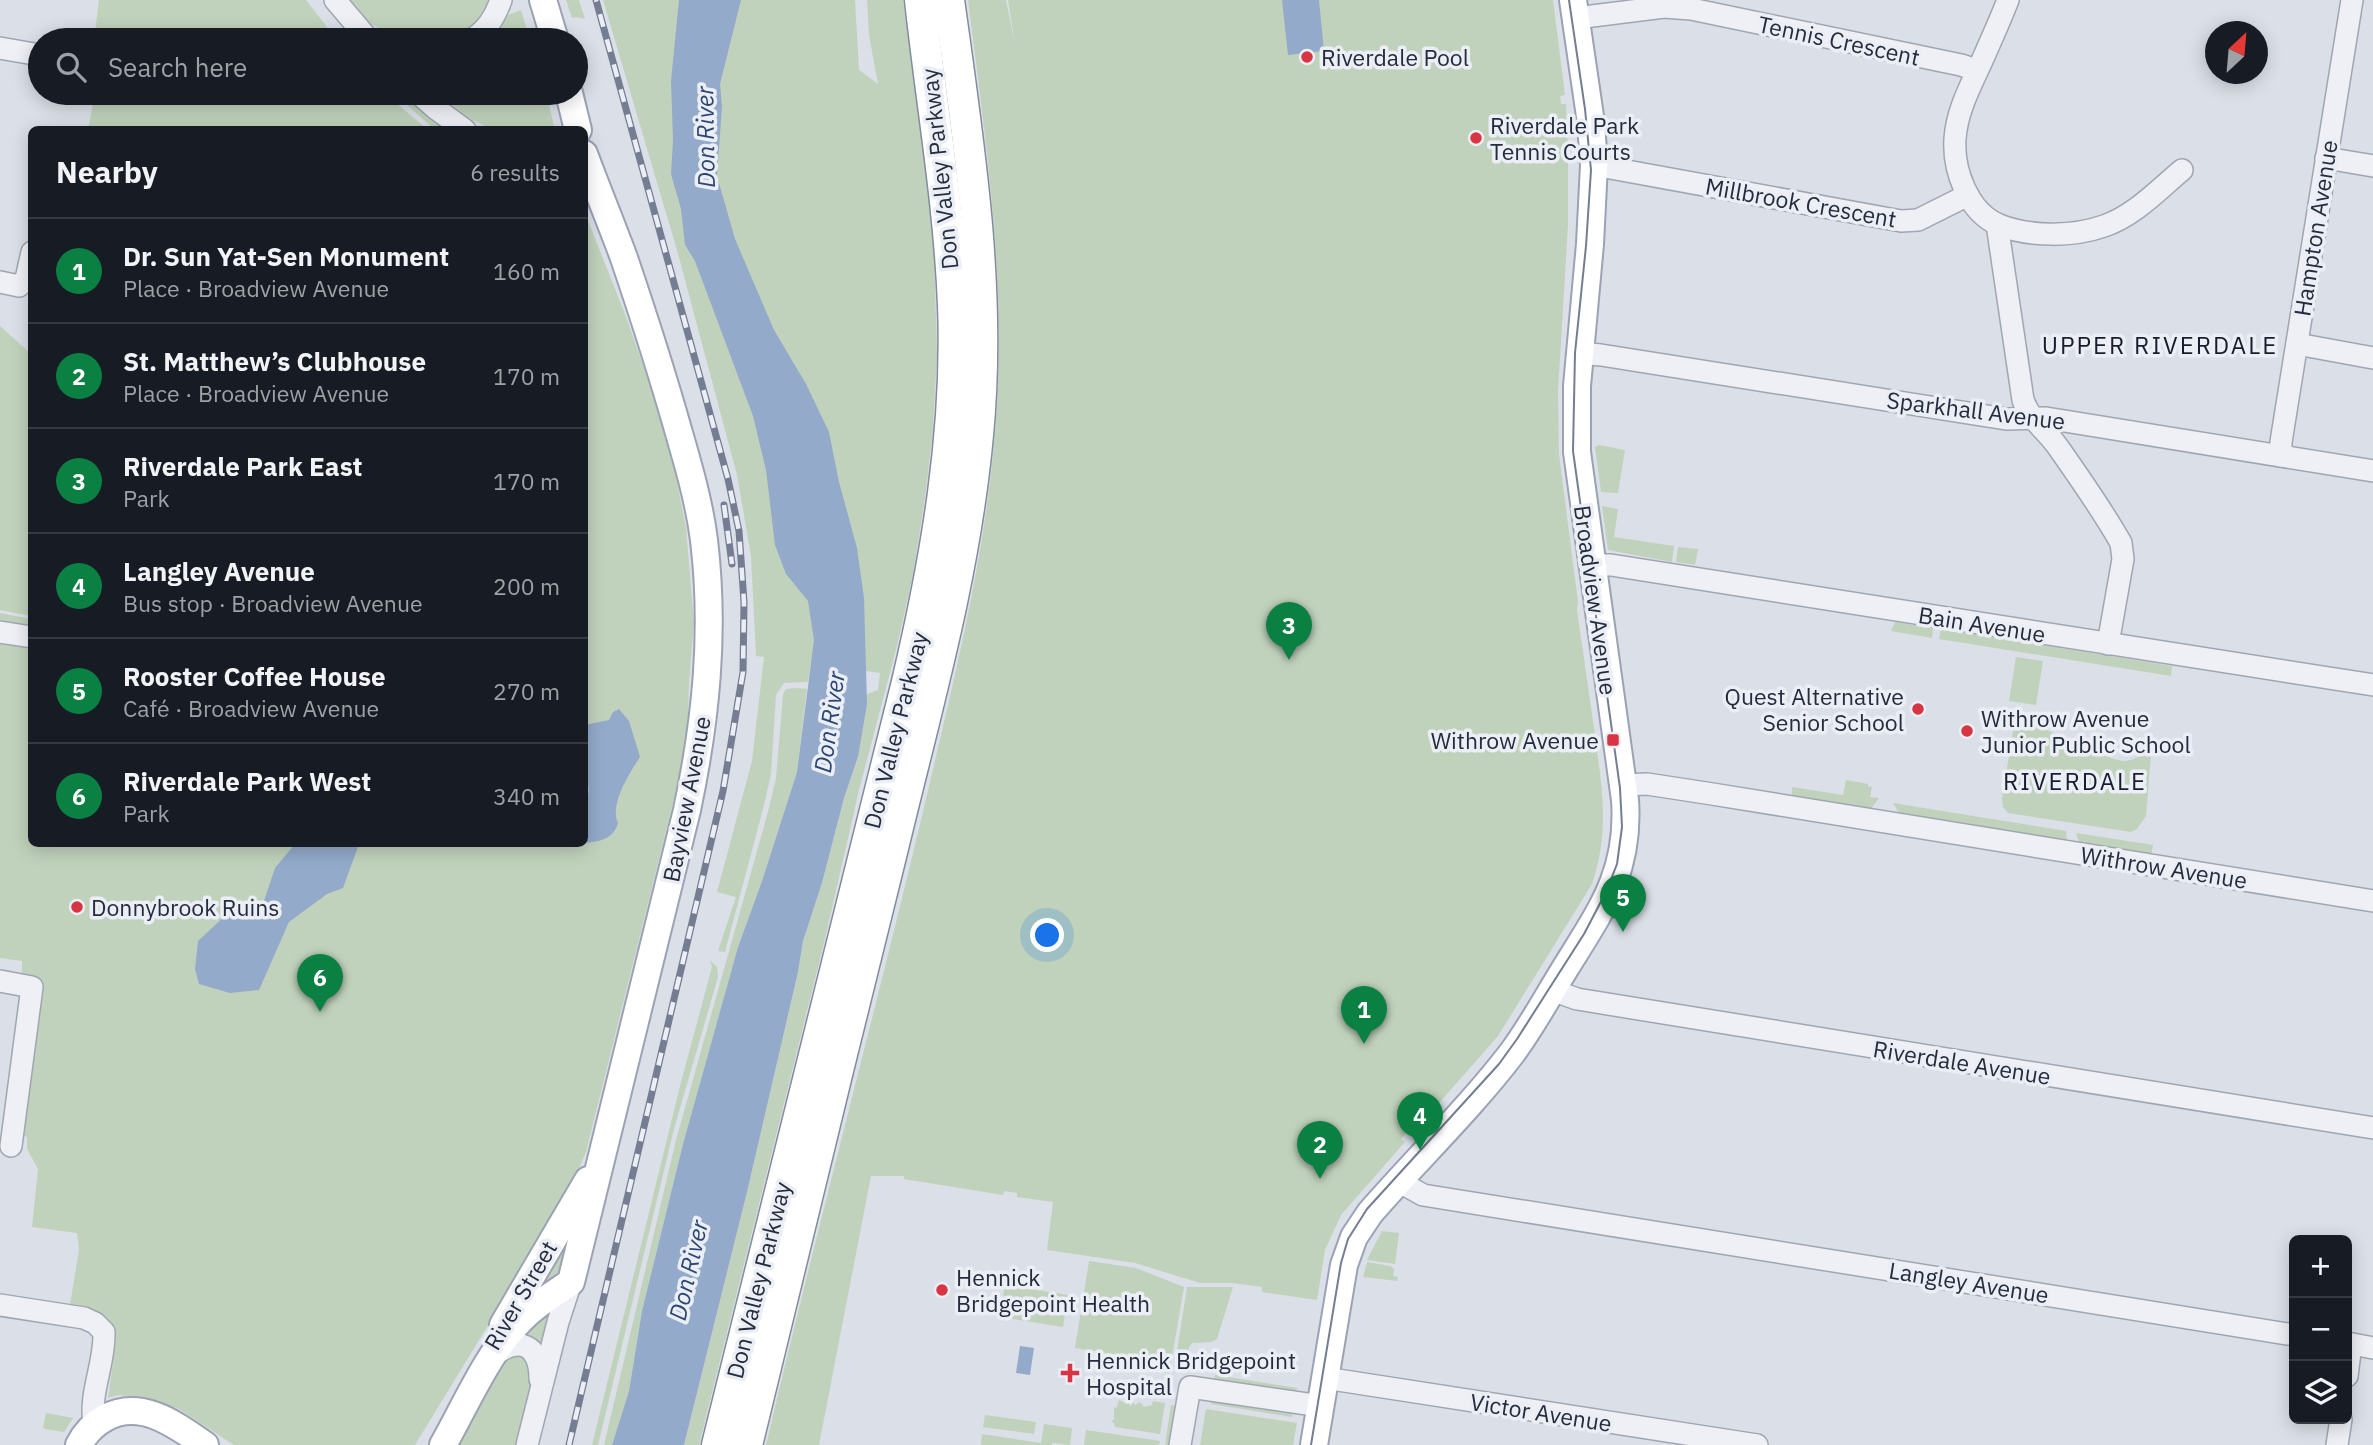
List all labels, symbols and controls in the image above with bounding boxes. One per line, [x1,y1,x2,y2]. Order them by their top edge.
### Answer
street label: Tennis Crescent [1755,8,1923,72]
north arrow [2205,21,2268,84]
search box [28,28,588,105]
place label: Riverdale Pool [1321,42,1469,72]
icon: search [52,48,90,86]
marker: Riverdale Pool [1299,49,1315,65]
text: Search here [108,50,247,84]
street label: Don Valley Parkway [913,67,964,271]
water label: Don River [688,85,722,188]
place label: Riverdale Park Tennis Courts [1490,110,1639,166]
marker: Riverdale Park Tennis Courts [1468,130,1484,146]
street label: Hampton Avenue [2286,138,2344,318]
text: Nearby [56,152,158,191]
text: 6 results [470,157,560,187]
street label: Millbrook Crescent [1703,170,1899,234]
text: Dr. Sun Yat-Sen Monument [123,239,449,273]
text: 1 [72,256,86,286]
text: 160 m [493,256,560,286]
text: Place · Broadview Avenue [123,273,389,303]
district label: UPPER RIVERDALE [2042,329,2278,361]
text: St. Matthew’s Clubhouse [123,344,426,378]
text: 2 [72,361,86,391]
text: 170 m [493,361,560,391]
text: Place · Broadview Avenue [123,378,389,408]
street label: Sparkhall Avenue [1885,384,2067,436]
text: Riverdale Park East [123,449,363,483]
text: 3 [72,466,86,496]
text: 170 m [493,466,560,496]
text: Park [123,483,170,513]
street label: Broadview Avenue [1568,503,1624,697]
text: Langley Avenue [123,554,315,588]
text: 4 [72,571,86,601]
text: 200 m [493,571,560,601]
text: Bus stop · Broadview Avenue [123,588,423,618]
street label: Bain Avenue [1916,599,2048,649]
pin: 3 [1266,602,1312,660]
street label: Don Valley Parkway [856,628,934,832]
text: Rooster Coffee House [123,659,386,693]
water label: Don River [806,668,852,775]
text: 5 [72,676,86,706]
text: 270 m [493,676,560,706]
place label: Quest Alternative Senior School [1725,681,1904,737]
text: Café · Broadview Avenue [123,693,379,723]
marker: Quest Alternative Senior School [1910,701,1926,717]
place label: Withrow Avenue Junior Public School [1981,703,2191,759]
street label: Bayview Avenue [655,714,717,884]
marker: Withrow Avenue Junior Public School [1959,723,1975,739]
place label: Withrow Avenue [1431,725,1599,755]
marker: Withrow Avenue [1605,732,1621,748]
text: Riverdale Park West [123,764,371,798]
district label: RIVERDALE [2003,765,2147,797]
text: 6 [72,781,86,811]
text: 340 m [493,781,560,811]
text: Park [123,798,170,828]
street label: Withrow Avenue [2079,839,2249,895]
pin: 5 [1600,874,1646,932]
place label: Donnybrook Ruins [91,892,280,922]
marker: Donnybrook Ruins [69,899,85,915]
your location [1030,918,1064,952]
pin: 6 [297,954,343,1012]
pin: 1 [1341,986,1387,1044]
street label: Riverdale Avenue [1871,1033,2053,1091]
pin: 4 [1397,1092,1443,1150]
pin: 2 [1297,1121,1343,1179]
street label: Don Valley Parkway [719,1178,797,1382]
water label: Don River [661,1216,715,1323]
street label: River Street [477,1235,563,1355]
map controls [2289,1235,2352,1424]
button: + [2289,1235,2352,1298]
street label: Langley Avenue [1887,1255,2051,1309]
place label: Hennick Bridgepoint Health [956,1262,1150,1318]
marker: Hennick Bridgepoint Health [934,1282,950,1298]
button: − [2289,1298,2352,1361]
place label: Hennick Bridgepoint Hospital [1086,1345,1296,1401]
button: layers [2289,1361,2352,1424]
marker: Hennick Bridgepoint Hospital [1060,1363,1080,1383]
street label: Victor Avenue [1468,1386,1614,1438]

